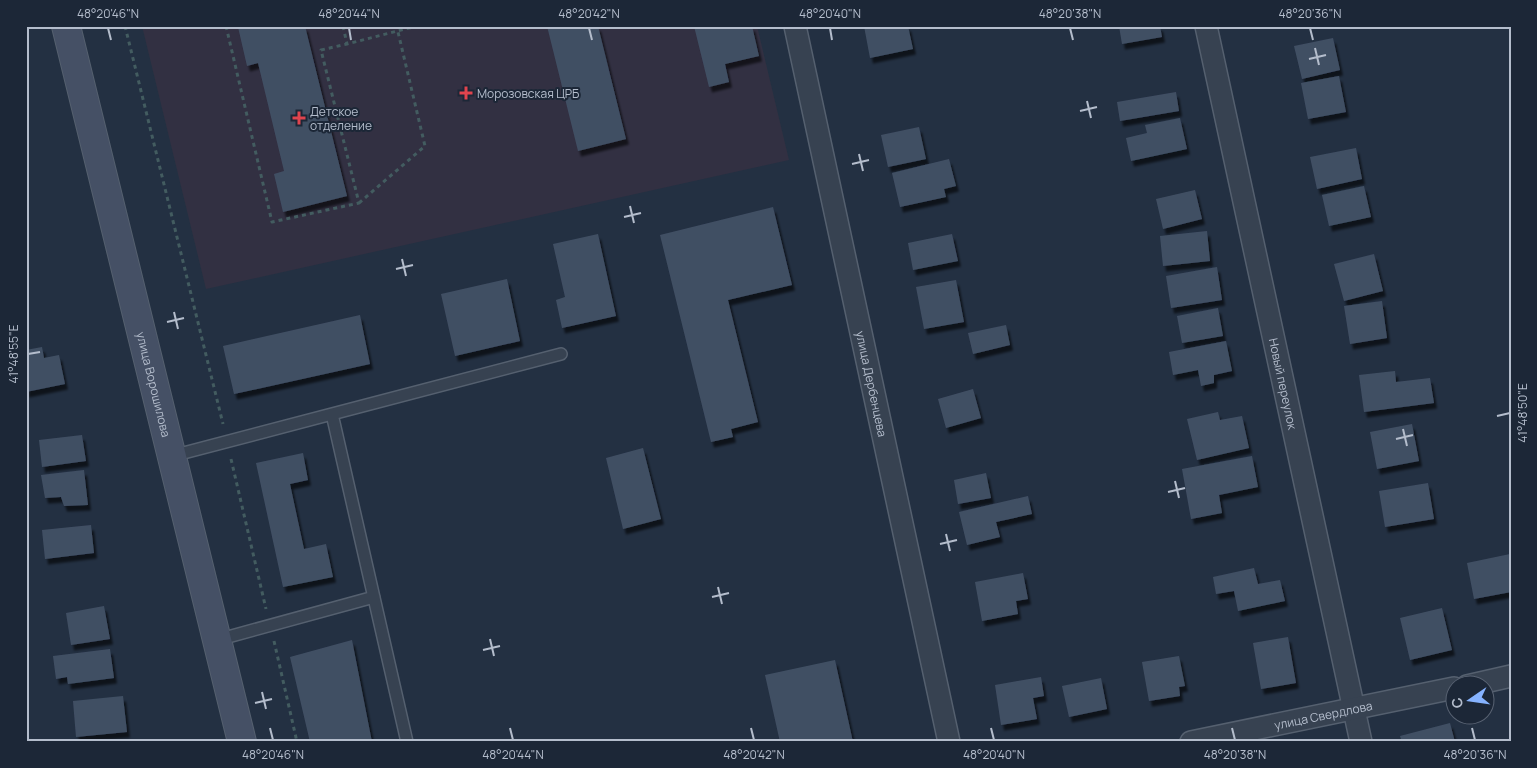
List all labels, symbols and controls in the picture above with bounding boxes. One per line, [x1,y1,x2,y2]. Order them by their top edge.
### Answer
text: 48°20'46"N [77,5,139,22]
text: 48°20'44"N [318,5,380,22]
text: 48°20'42"N [558,5,620,22]
text: 48°20'40"N [799,5,861,22]
text: 48°20'38"N [1039,5,1101,22]
text: 48°20'36"N [1278,5,1342,22]
place label: Морозовская ЦРБ [477,85,579,102]
marker: Морозовская ЦРБ [459,86,473,100]
place label: Детское отделение [310,103,372,134]
marker: Детское отделение [292,111,306,125]
text: 41°48'55"E [5,324,22,384]
street label: улица Дербенцева [852,329,892,438]
street label: улица Ворошилова [133,330,175,439]
street label: Новый переулок [1265,336,1302,432]
text: 41°48'50"E [1514,383,1531,443]
north arrow [1444,676,1494,726]
street label: улица Свердлова [1273,696,1374,733]
text: С [1446,696,1467,710]
text: 48°20'46"N [242,746,304,763]
text: 48°20'44"N [482,746,544,763]
text: 48°20'42"N [723,746,785,763]
text: 48°20'40"N [963,746,1025,763]
text: 48°20'38"N [1204,746,1266,763]
text: 48°20'36"N [1443,746,1507,763]

